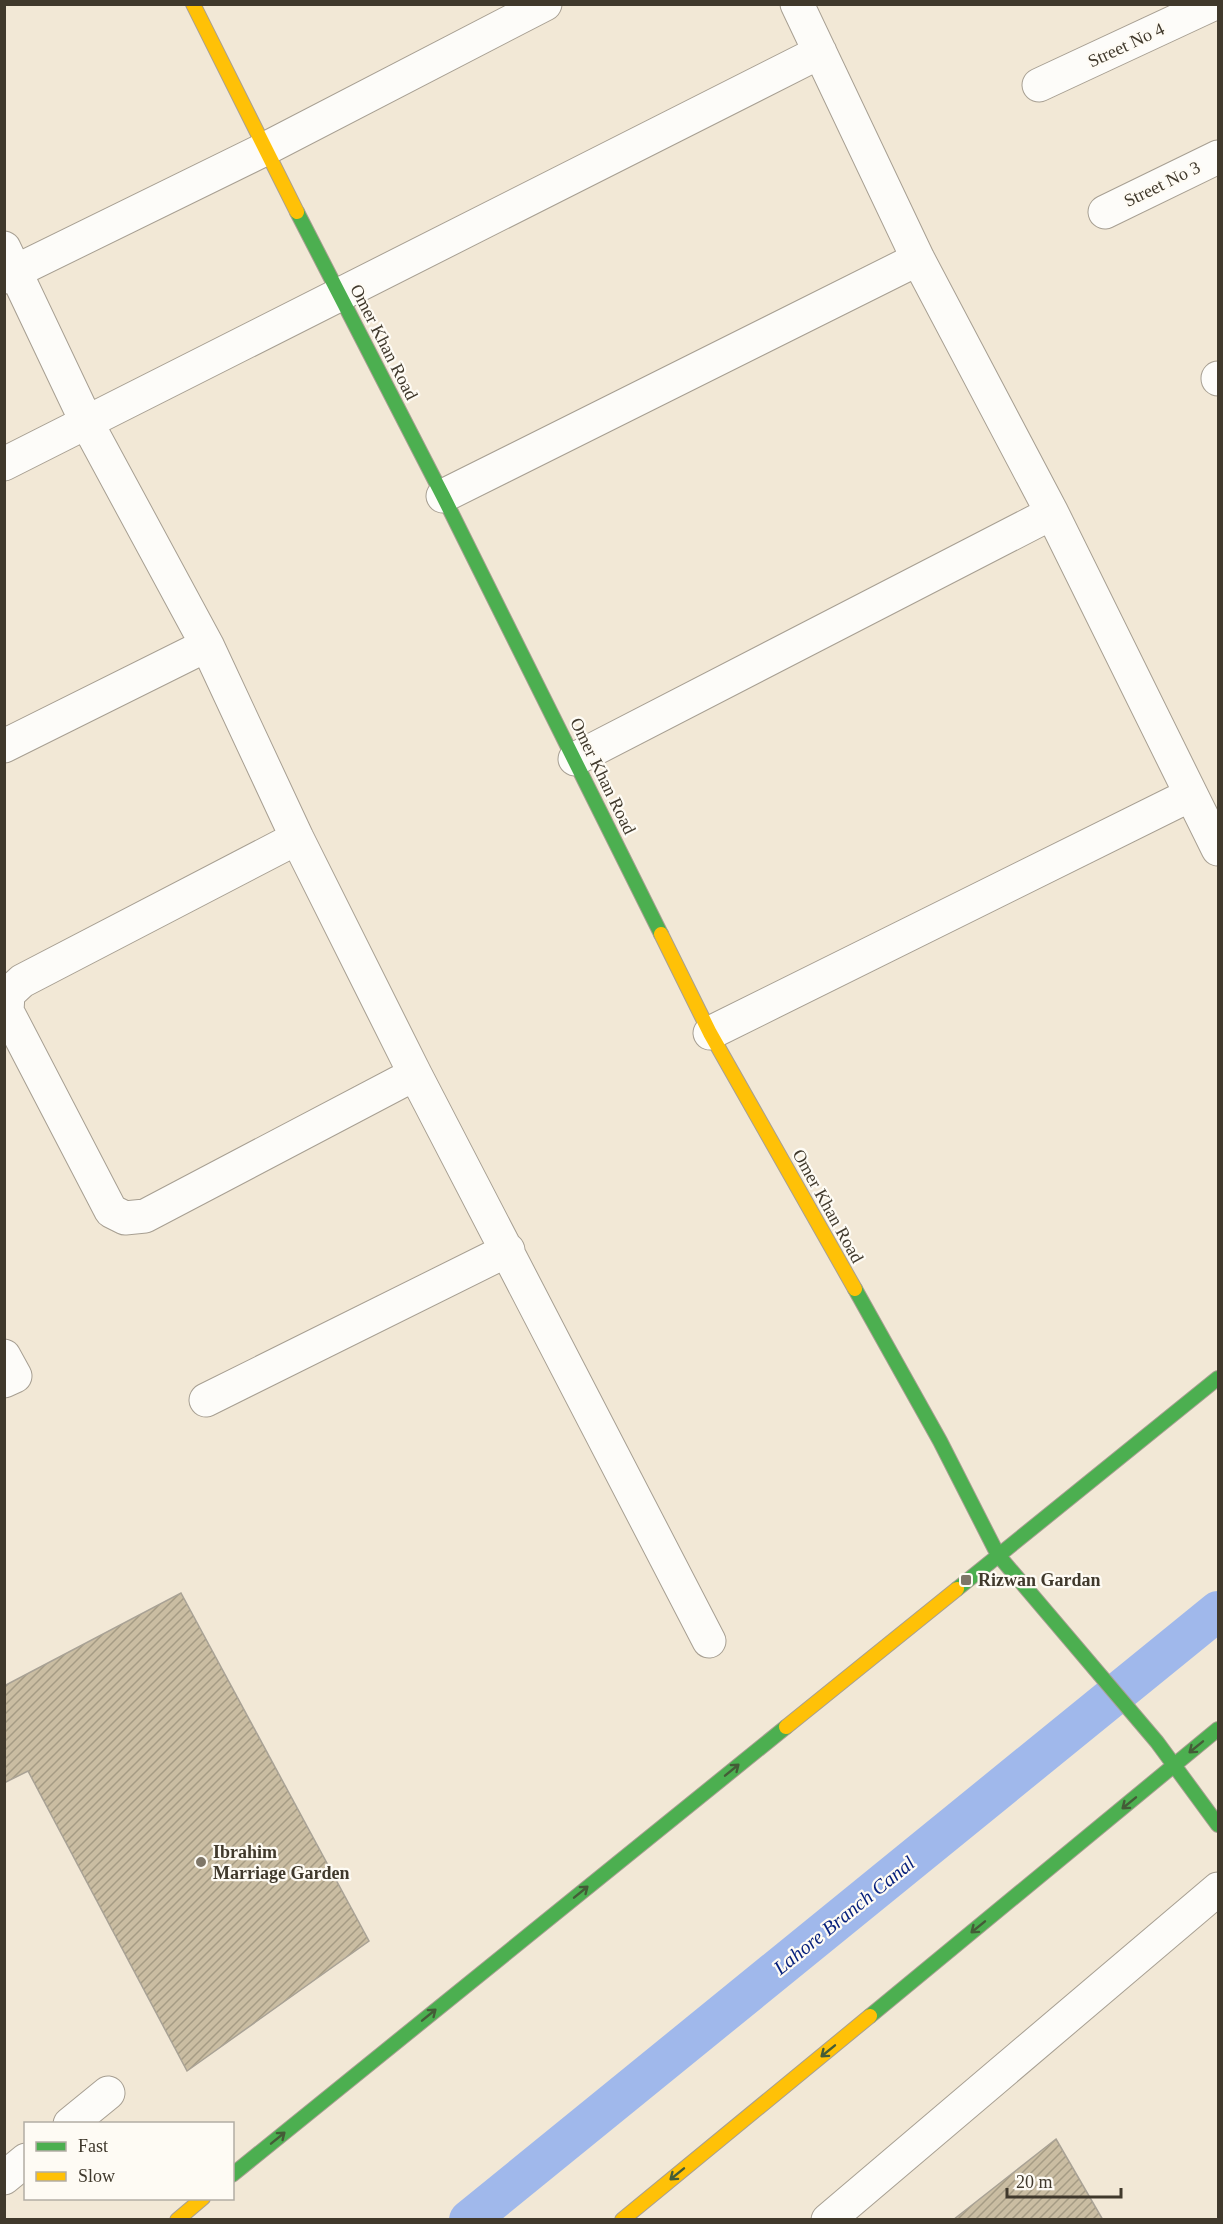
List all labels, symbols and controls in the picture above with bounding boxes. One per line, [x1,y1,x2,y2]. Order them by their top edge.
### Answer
street label: Street No 4 [1085,19,1167,71]
street label: Street No 3 [1121,157,1203,211]
street label: Omer Khan Road [346,281,422,403]
street label: Omer Khan Road [566,715,640,837]
street label: Omer Khan Road [788,1146,868,1266]
place label: Rizwan Gardan [978,1570,1101,1590]
marker: Rizwan Gardan [959,1573,973,1587]
one-way arrow [1188,1741,1204,1754]
one-way arrow [724,1763,740,1776]
one-way arrow [1121,1796,1137,1809]
place label: Ibrahim Marriage Garden [213,1842,349,1883]
water label: Lahore Branch Canal [768,1851,919,1979]
marker: Ibrahim Marriage Garden [194,1855,208,1869]
one-way arrow [573,1886,589,1899]
one-way arrow [970,1920,986,1933]
one-way arrow [421,2009,437,2022]
one-way arrow [820,2044,836,2057]
legend [24,2122,234,2200]
one-way arrow [270,2131,285,2145]
text: Fast [78,2136,108,2156]
scale bar [1007,2161,1121,2199]
text: Slow [78,2166,115,2186]
one-way arrow [669,2168,685,2181]
text: 20 m [1016,2172,1053,2192]

